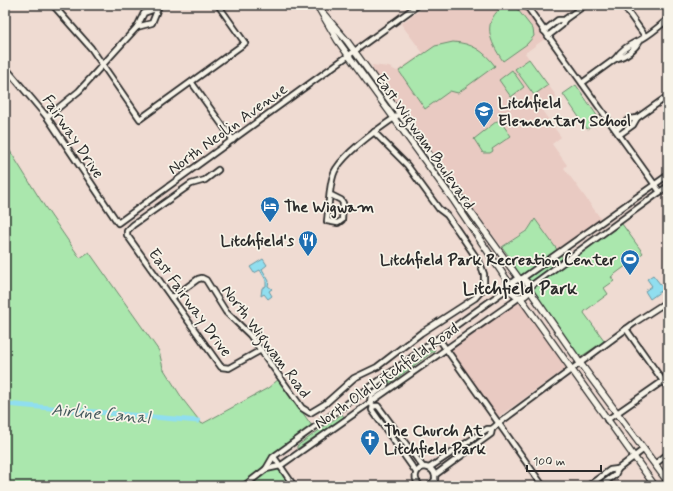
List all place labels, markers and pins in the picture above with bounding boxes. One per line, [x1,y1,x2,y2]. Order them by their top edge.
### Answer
place label: Litchfield Elementary School [498,93,631,132]
school or university icon: Litchfield Elementary School [473,100,495,128]
hotel icon: The Wigwam [259,195,281,223]
place label: The Wigwam [284,197,374,219]
restaurant icon: Litchfield's [297,229,319,257]
place label: Litchfield's [221,231,295,252]
sports icon: Litchfield Park Recreation Center [619,248,641,276]
place label: Litchfield Park Recreation Center [380,250,616,271]
place label: The Church At Litchfield Park [384,421,487,460]
church icon: The Church At Litchfield Park [359,428,381,456]

